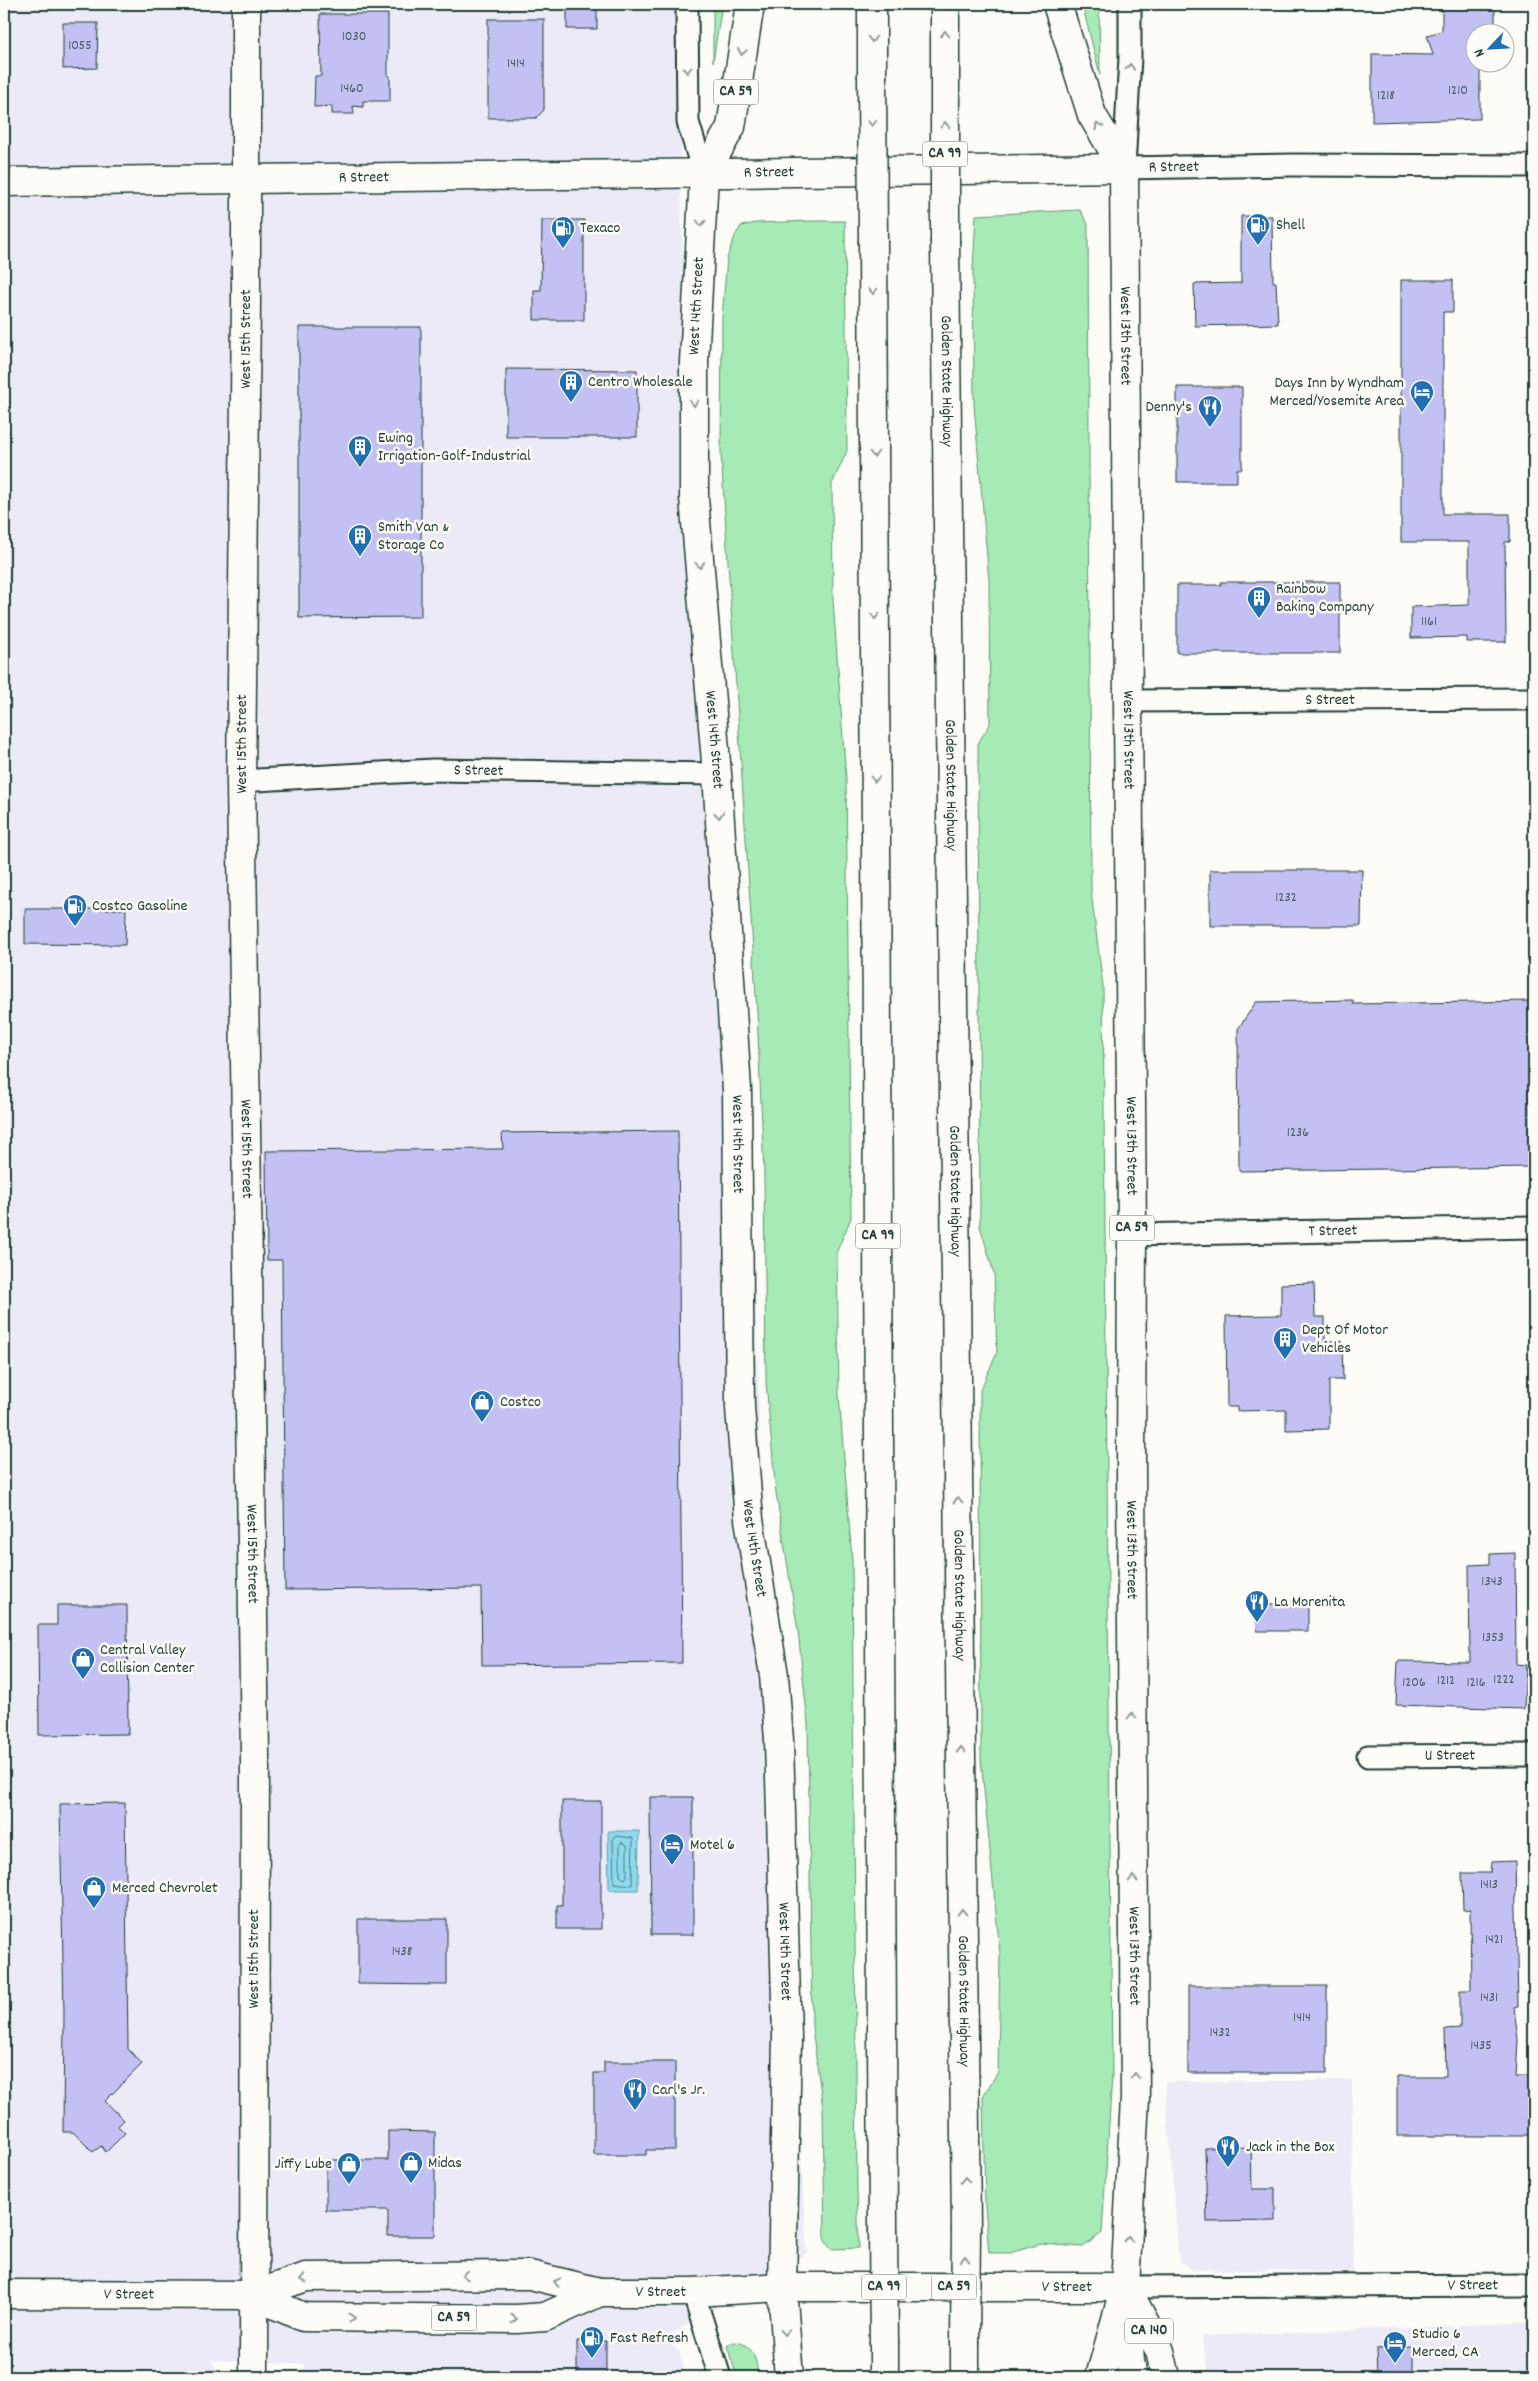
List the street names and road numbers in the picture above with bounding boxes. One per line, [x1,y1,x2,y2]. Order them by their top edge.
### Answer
road number: CA 59 [714,80,758,104]
road number: CA 99 [922,142,968,166]
street label: R Street [1148,155,1199,179]
street label: R Street [744,161,794,184]
street label: R Street [339,166,389,189]
street label: West 14th Street [683,256,711,356]
street label: West 13th Street [1113,286,1137,386]
street label: West 15th Street [235,289,258,389]
street label: Golden State Highway [934,315,959,447]
street label: S Street [1305,688,1355,712]
street label: West 14th Street [699,690,729,790]
street label: West 13th Street [1116,690,1140,790]
street label: West 15th Street [231,694,254,794]
street label: Golden State Highway [939,719,963,851]
street label: S Street [454,759,504,782]
street label: West 14th Street [726,1095,749,1194]
street label: West 13th Street [1119,1096,1143,1196]
street label: West 15th Street [234,1099,259,1199]
street label: Golden State Highway [943,1125,967,1257]
road number: CA 59 [1110,1216,1154,1240]
street label: T Street [1308,1219,1358,1243]
road number: CA 99 [856,1224,900,1248]
street label: West 14th Street [736,1499,773,1599]
street label: West 13th Street [1120,1500,1143,1600]
street label: West 15th Street [240,1504,264,1604]
street label: Golden State Highway [947,1529,972,1661]
street label: U Street [1425,1744,1475,1767]
street label: West 14th Street [772,1902,798,2001]
street label: West 13th Street [1122,1906,1146,2006]
street label: West 15th Street [243,1909,266,2009]
street label: Golden State Highway [951,1935,976,2067]
road number: CA 99 [862,2274,906,2300]
road number: CA 59 [932,2274,976,2300]
street label: V Street [1448,2274,1498,2297]
street label: V Street [1042,2276,1092,2299]
street label: V Street [636,2281,686,2304]
street label: V Street [104,2283,154,2306]
road number: CA 59 [432,2306,476,2330]
road number: CA 140 [1125,2318,1173,2344]

